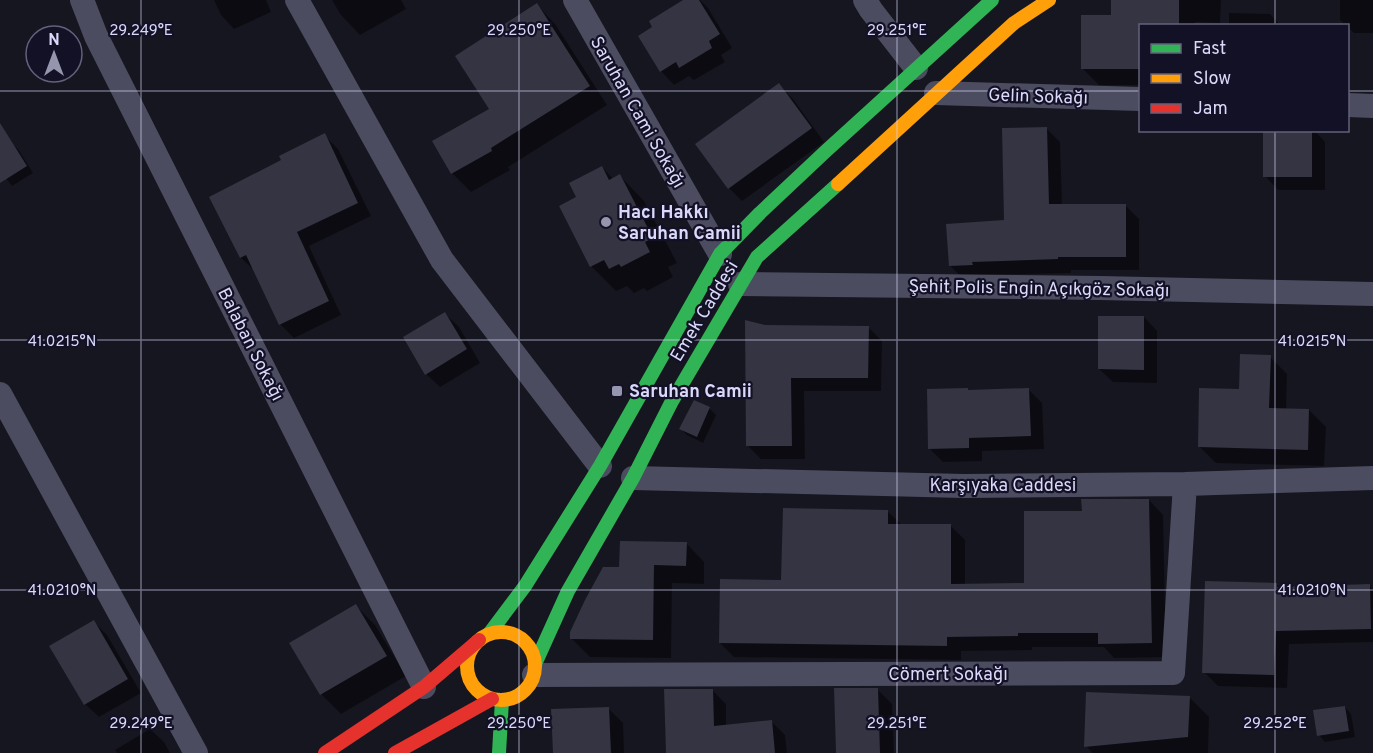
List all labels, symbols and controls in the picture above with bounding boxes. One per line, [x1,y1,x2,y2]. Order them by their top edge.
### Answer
text: 29.249°E [109,22,173,41]
text: 29.250°E [487,22,551,41]
text: 29.251°E [867,22,927,41]
north arrow [24,24,84,84]
legend [1139,24,1349,132]
text: N [48,31,60,51]
street label: Saruhan Cami Sokağı [584,33,689,193]
text: Fast [1193,38,1226,61]
text: Slow [1193,68,1231,91]
street label: Gelin Sokağı [988,84,1088,111]
text: Jam [1193,98,1228,121]
place label: Hacı Hakkı Saruhan Camii [618,202,741,246]
marker: Hacı Hakkı Saruhan Camii [599,215,613,229]
street label: Emek Caddesi [666,257,744,366]
street label: Şehit Polis Engin Açıkgöz Sokağı [908,276,1170,303]
street label: Balaban Sokağı [211,284,288,405]
text: 41.0215°N [28,333,96,352]
text: 41.0215°N [1278,333,1346,352]
place label: Saruhan Camii [629,381,752,404]
marker: Saruhan Camii [610,384,624,398]
street label: Karşıyaka Caddesi [930,475,1076,498]
text: 41.0210°N [28,582,97,601]
text: 41.0210°N [1278,582,1347,601]
street label: Cömert Sokağı [888,664,1008,687]
text: 29.249°E [109,715,173,734]
text: 29.250°E [487,715,551,734]
text: 29.251°E [867,715,927,734]
text: 29.252°E [1243,715,1307,734]

